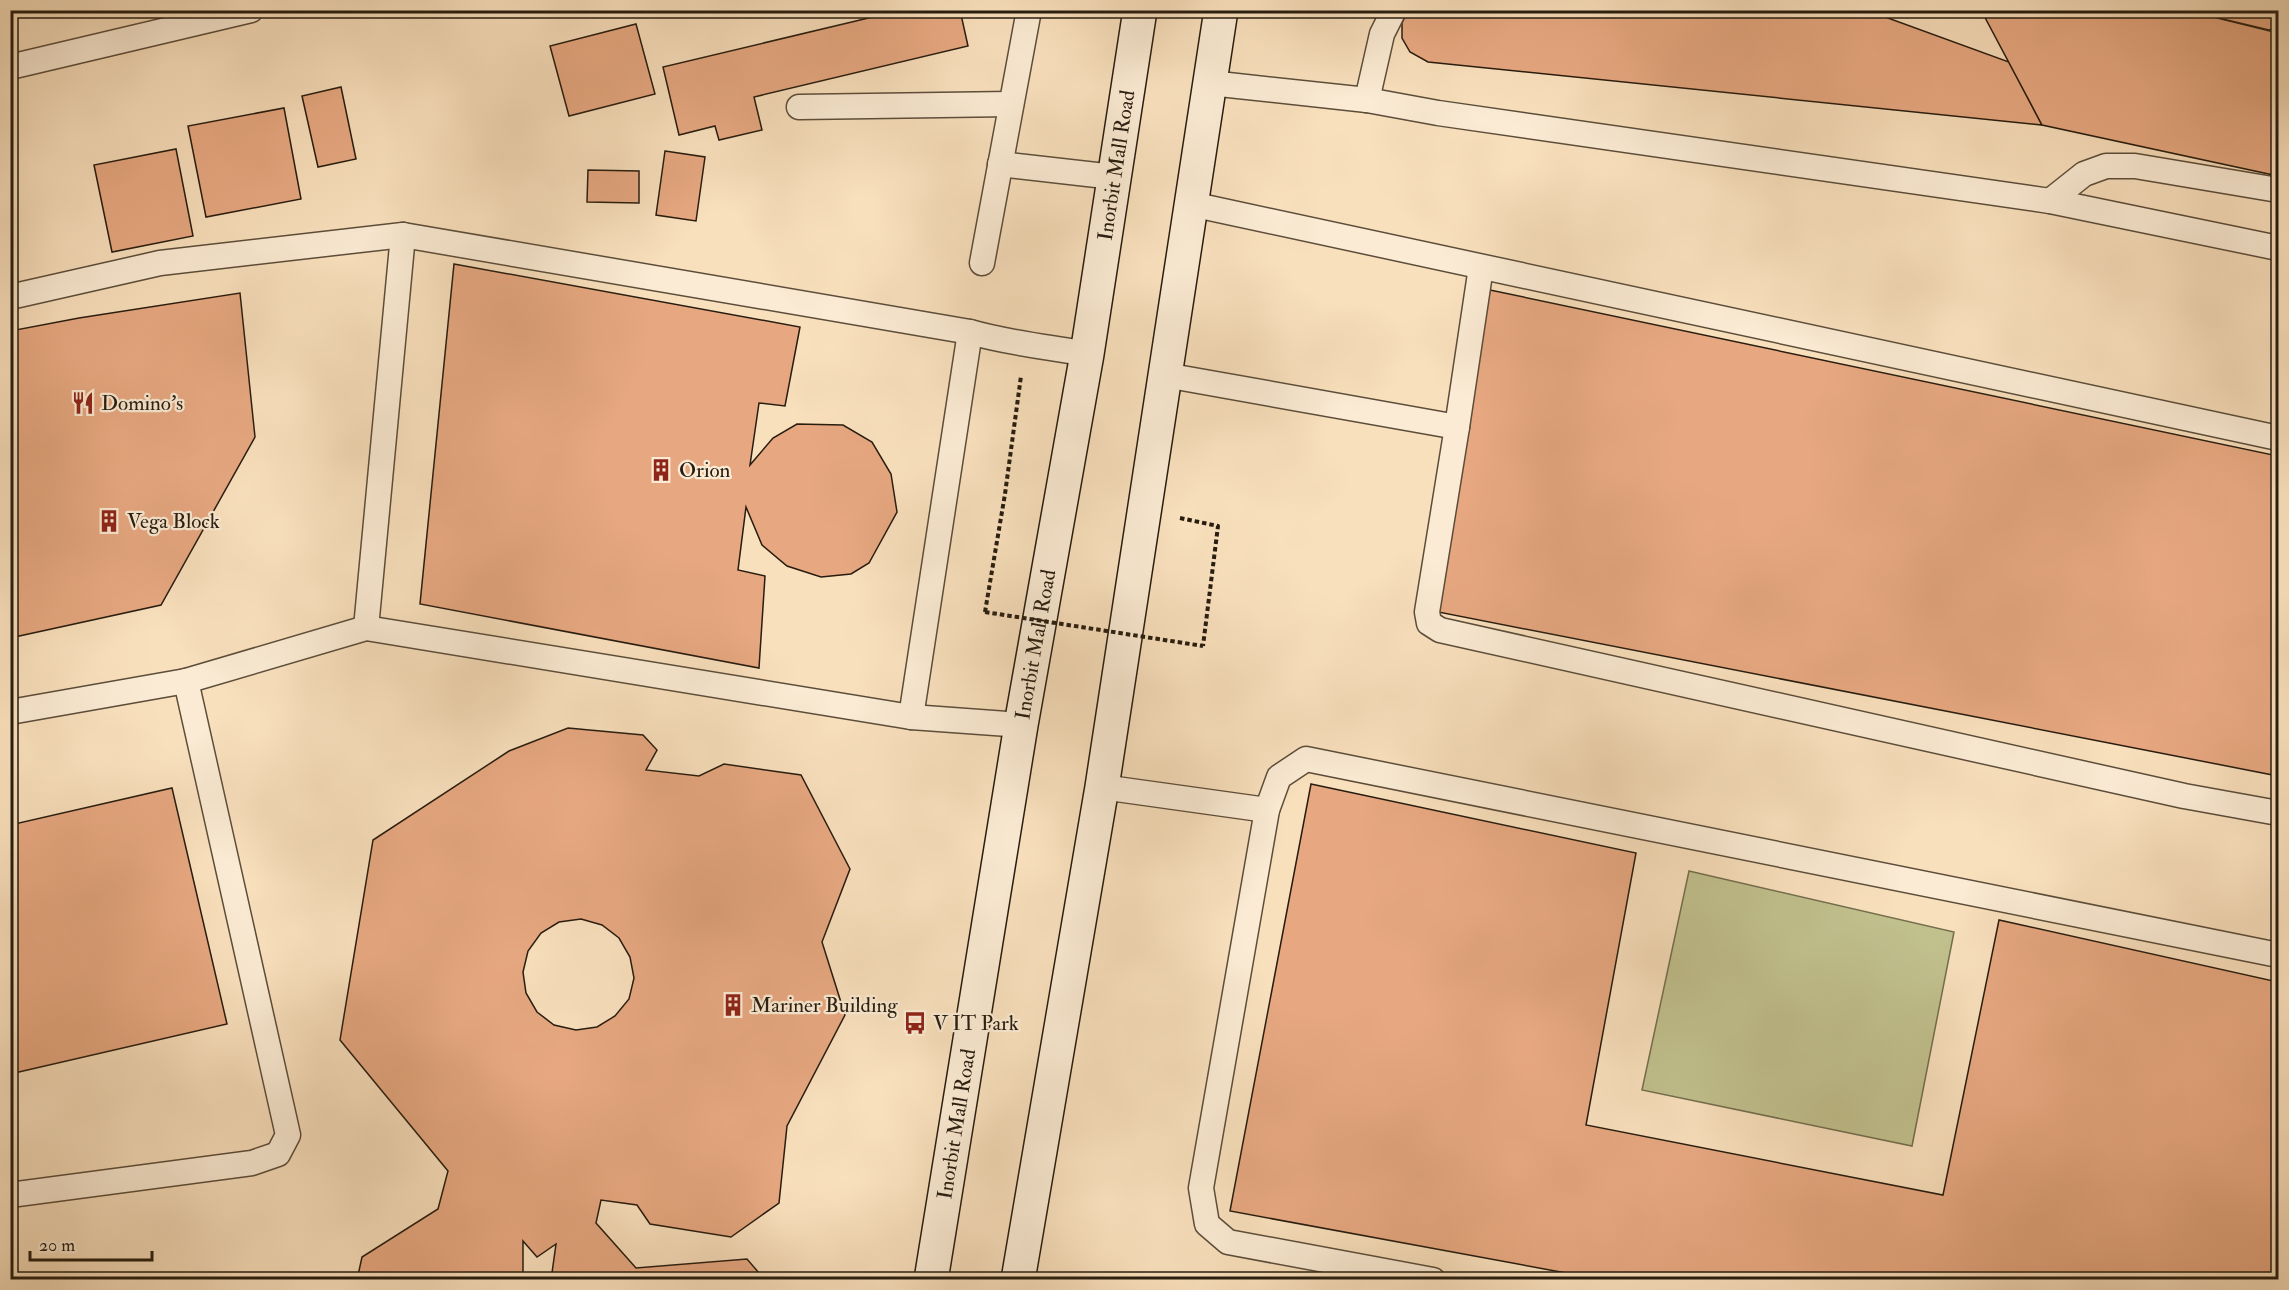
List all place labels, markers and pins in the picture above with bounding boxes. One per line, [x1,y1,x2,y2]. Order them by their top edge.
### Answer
restaurant icon: Domino's [70,390,96,416]
place label: Domino's [101,390,183,417]
building icon: Orion [648,457,674,483]
place label: Orion [679,457,731,484]
building icon: Vega Block [96,508,122,534]
place label: Vega Block [127,508,220,535]
building icon: Mariner Building [720,992,746,1018]
place label: Mariner Building [751,992,898,1019]
bus stop icon: V IT Park [902,1010,928,1036]
place label: V IT Park [933,1010,1019,1037]

